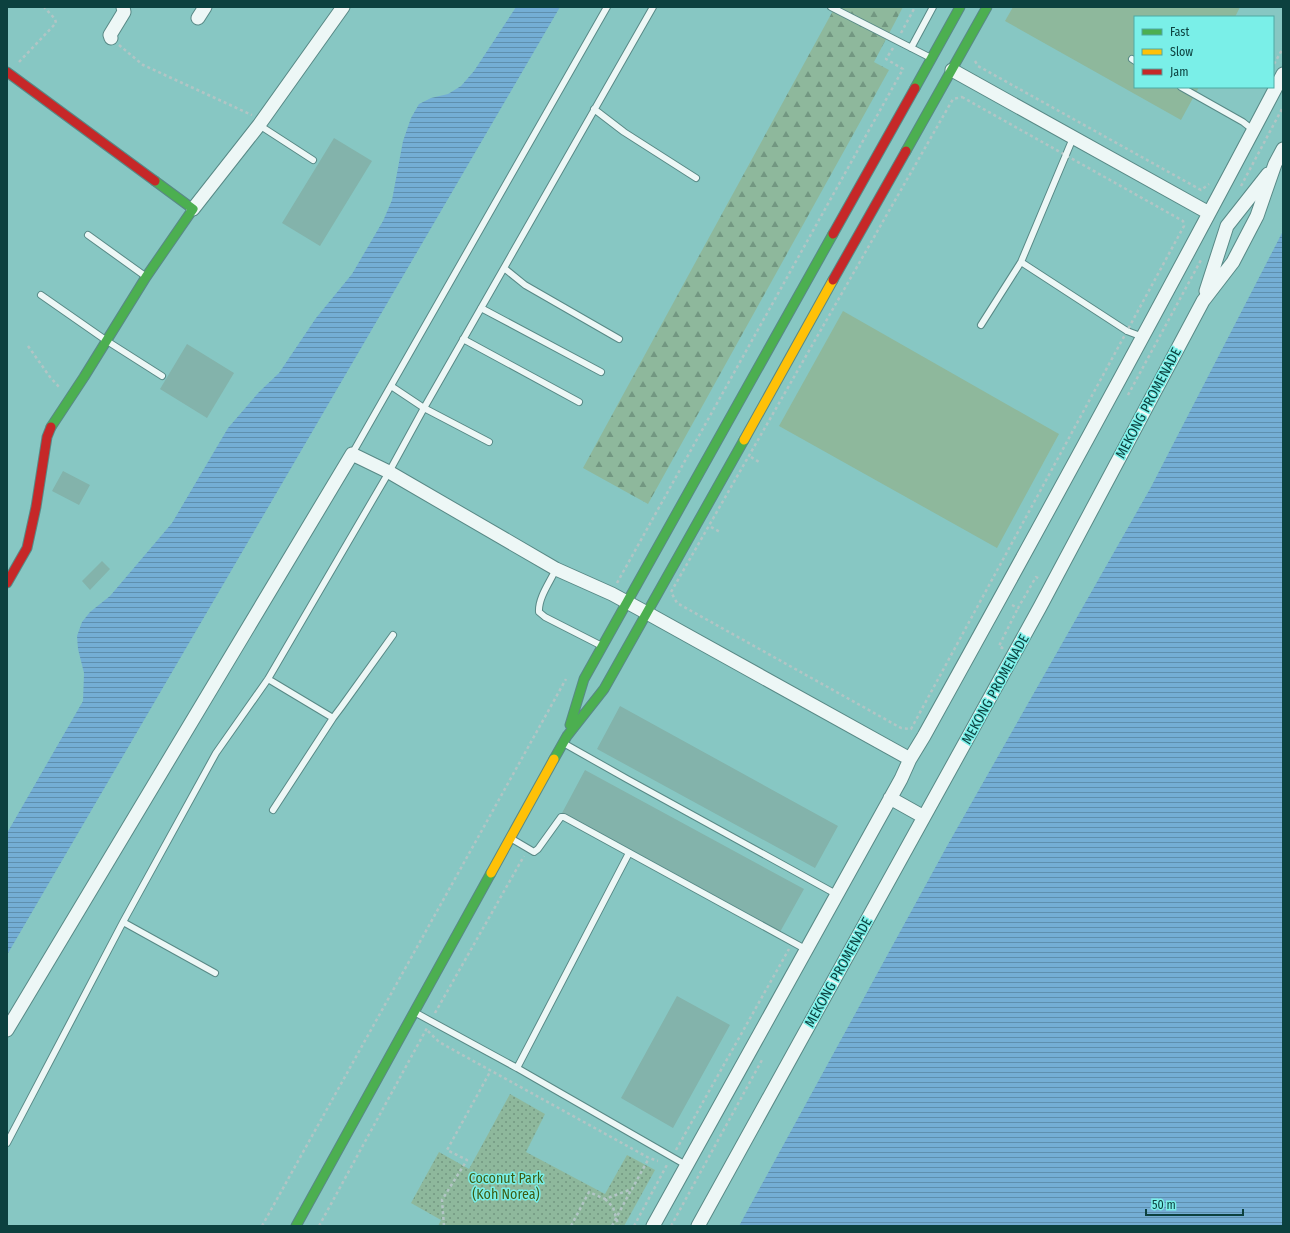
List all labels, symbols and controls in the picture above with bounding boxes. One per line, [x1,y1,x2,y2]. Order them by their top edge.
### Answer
legend [1134,16,1274,88]
text: Fast [1170,25,1189,39]
text: Slow [1170,45,1193,59]
text: Jam [1170,65,1188,79]
street label: MEKONG PROMENADE [1112,345,1185,461]
street label: MEKONG PROMENADE [958,631,1033,747]
street label: MEKONG PROMENADE [801,914,876,1030]
park label: Coconut Park (Koh Norea) [469,1170,544,1203]
scale bar [1146,1191,1243,1217]
text: 50 m [1152,1198,1176,1212]

